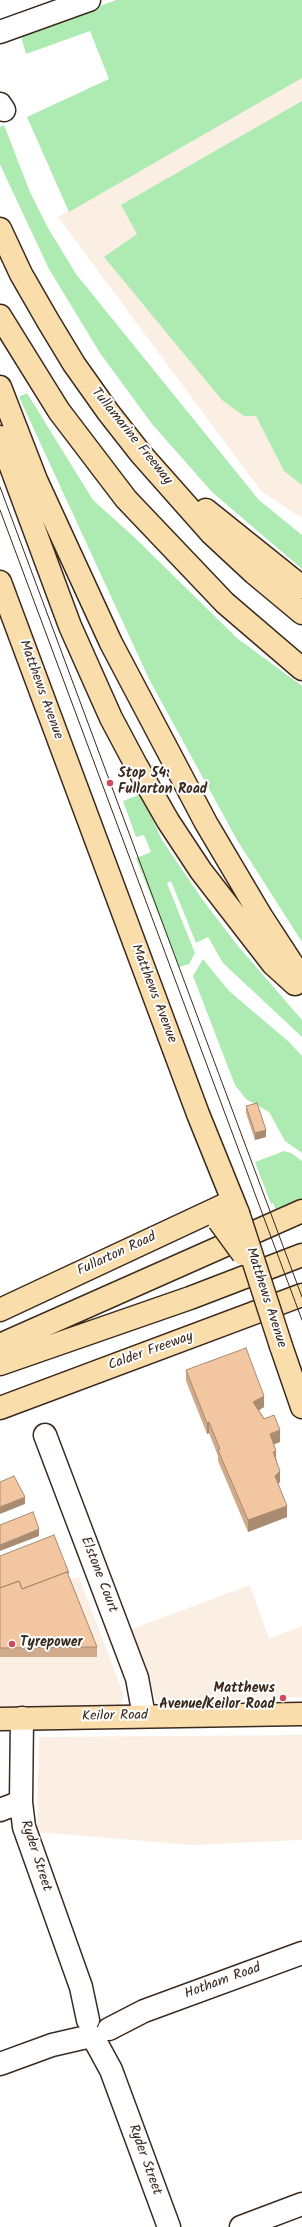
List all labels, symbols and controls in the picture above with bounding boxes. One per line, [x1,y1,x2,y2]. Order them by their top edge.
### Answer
street label: Tullamarine Freeway [87,385,175,489]
street label: Matthews Avenue [14,638,66,742]
place label: Stop 54: Fullarton Road [118,767,207,800]
marker: Stop 54: Fullarton Road [105,778,115,788]
street label: Matthews Avenue [126,942,180,1046]
street label: Fullarton Road [75,1229,159,1281]
street label: Matthews Avenue [241,1246,289,1350]
street label: Calder Freeway [106,1329,196,1375]
street label: Elstone Court [76,1535,120,1615]
place label: Tyrepower [20,1636,83,1652]
marker: Tyrepower [7,1639,17,1649]
place label: Matthews Avenue/Keilor Road [159,1682,275,1714]
marker: Matthews Avenue/Keilor Road [278,1693,288,1703]
street label: Keilor Road [82,1708,148,1726]
street label: Ryder Street [16,1818,54,1894]
street label: Hotham Road [183,1960,263,2004]
street label: Ryder Street [123,2122,165,2198]

